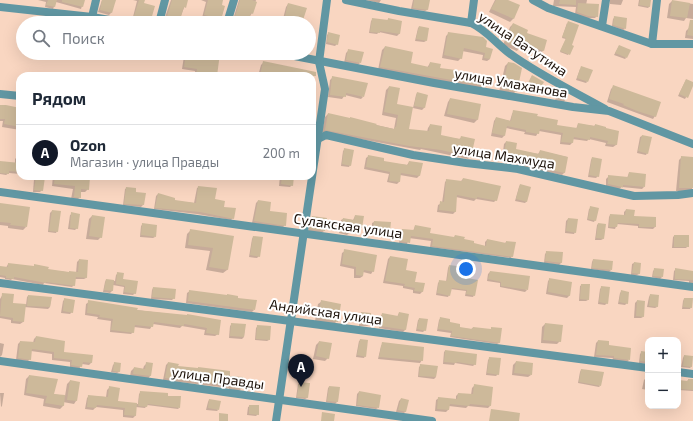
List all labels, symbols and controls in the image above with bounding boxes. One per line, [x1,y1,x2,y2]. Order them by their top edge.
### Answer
street label: улица Ватутина [475,7,571,80]
search box [16,16,316,60]
icon: search [30,27,52,49]
text: Поиск [62,29,105,47]
street label: улица Умаханова [453,64,569,101]
text: Рядом [32,88,86,108]
text: Ozon [70,136,106,154]
street label: улица Махмуда [452,139,556,172]
text: A [41,145,49,161]
text: 200 m [263,145,300,161]
text: Магазин · улица Правды [70,154,219,170]
street label: Сулакская улица [292,209,404,242]
your location [456,259,476,279]
street label: Андийская улица [269,295,383,328]
map controls [645,337,681,409]
button: + [645,337,681,373]
pin: A [288,354,314,387]
street label: улица Правды [171,363,266,392]
button: − [645,373,681,409]

